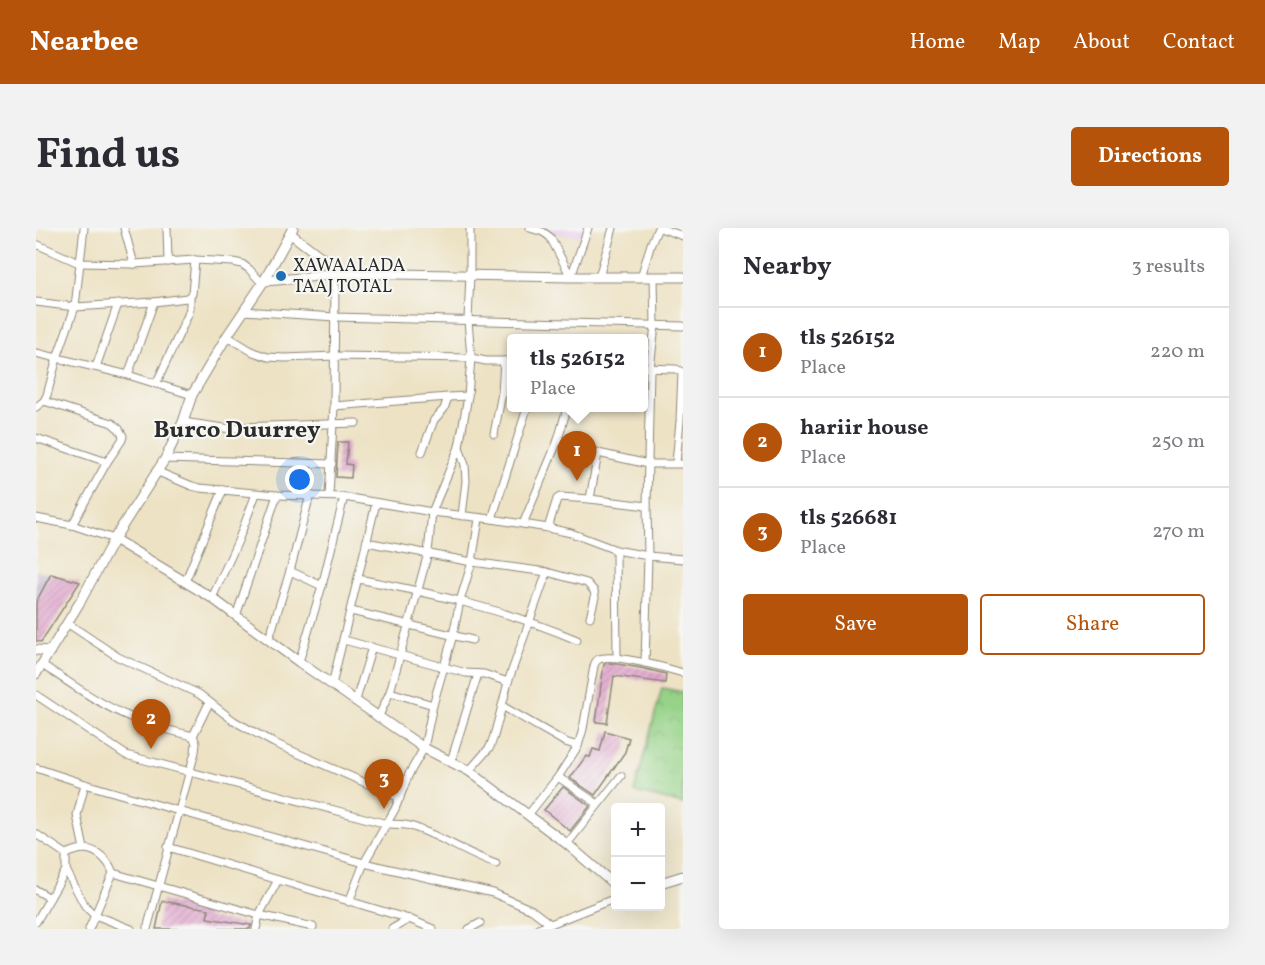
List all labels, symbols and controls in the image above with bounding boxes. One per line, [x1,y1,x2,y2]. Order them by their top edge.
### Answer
text: Nearbee [30,23,139,62]
text: Home [910,28,965,57]
text: Map [998,28,1040,57]
text: About [1073,28,1130,57]
text: Contact [1163,28,1235,57]
text: Find us [36,127,180,186]
button: Directions [1071,127,1229,186]
text: Nearby [743,249,832,285]
text: 3 results [1131,253,1205,281]
place label: XAWAALADA TAAJ TOTAL [293,254,406,300]
marker: XAWAALADA TAAJ TOTAL [274,269,288,283]
text: tls 526152 [800,323,895,354]
popup [507,334,648,412]
text: 1 [758,338,767,366]
text: 220 m [1150,338,1205,366]
text: tls 526152 [530,344,625,375]
text: Place [800,354,846,382]
text: Place [530,375,576,403]
text: hariir house [800,413,929,444]
district label: Burco Duurrey [153,414,321,448]
text: 2 [757,428,768,456]
text: 250 m [1151,428,1205,456]
pin: 1 [558,432,596,481]
text: Place [800,444,846,472]
your location [285,465,314,494]
text: tls 526681 [800,503,897,534]
text: 3 [757,518,768,546]
text: 270 m [1152,518,1205,546]
text: Place [800,534,846,562]
button: Save [743,594,968,655]
button: Share [980,594,1205,655]
pin: 2 [132,700,170,749]
pin: 3 [364,760,404,809]
map controls [611,803,665,911]
button: + [611,803,665,857]
button: − [611,857,665,911]

